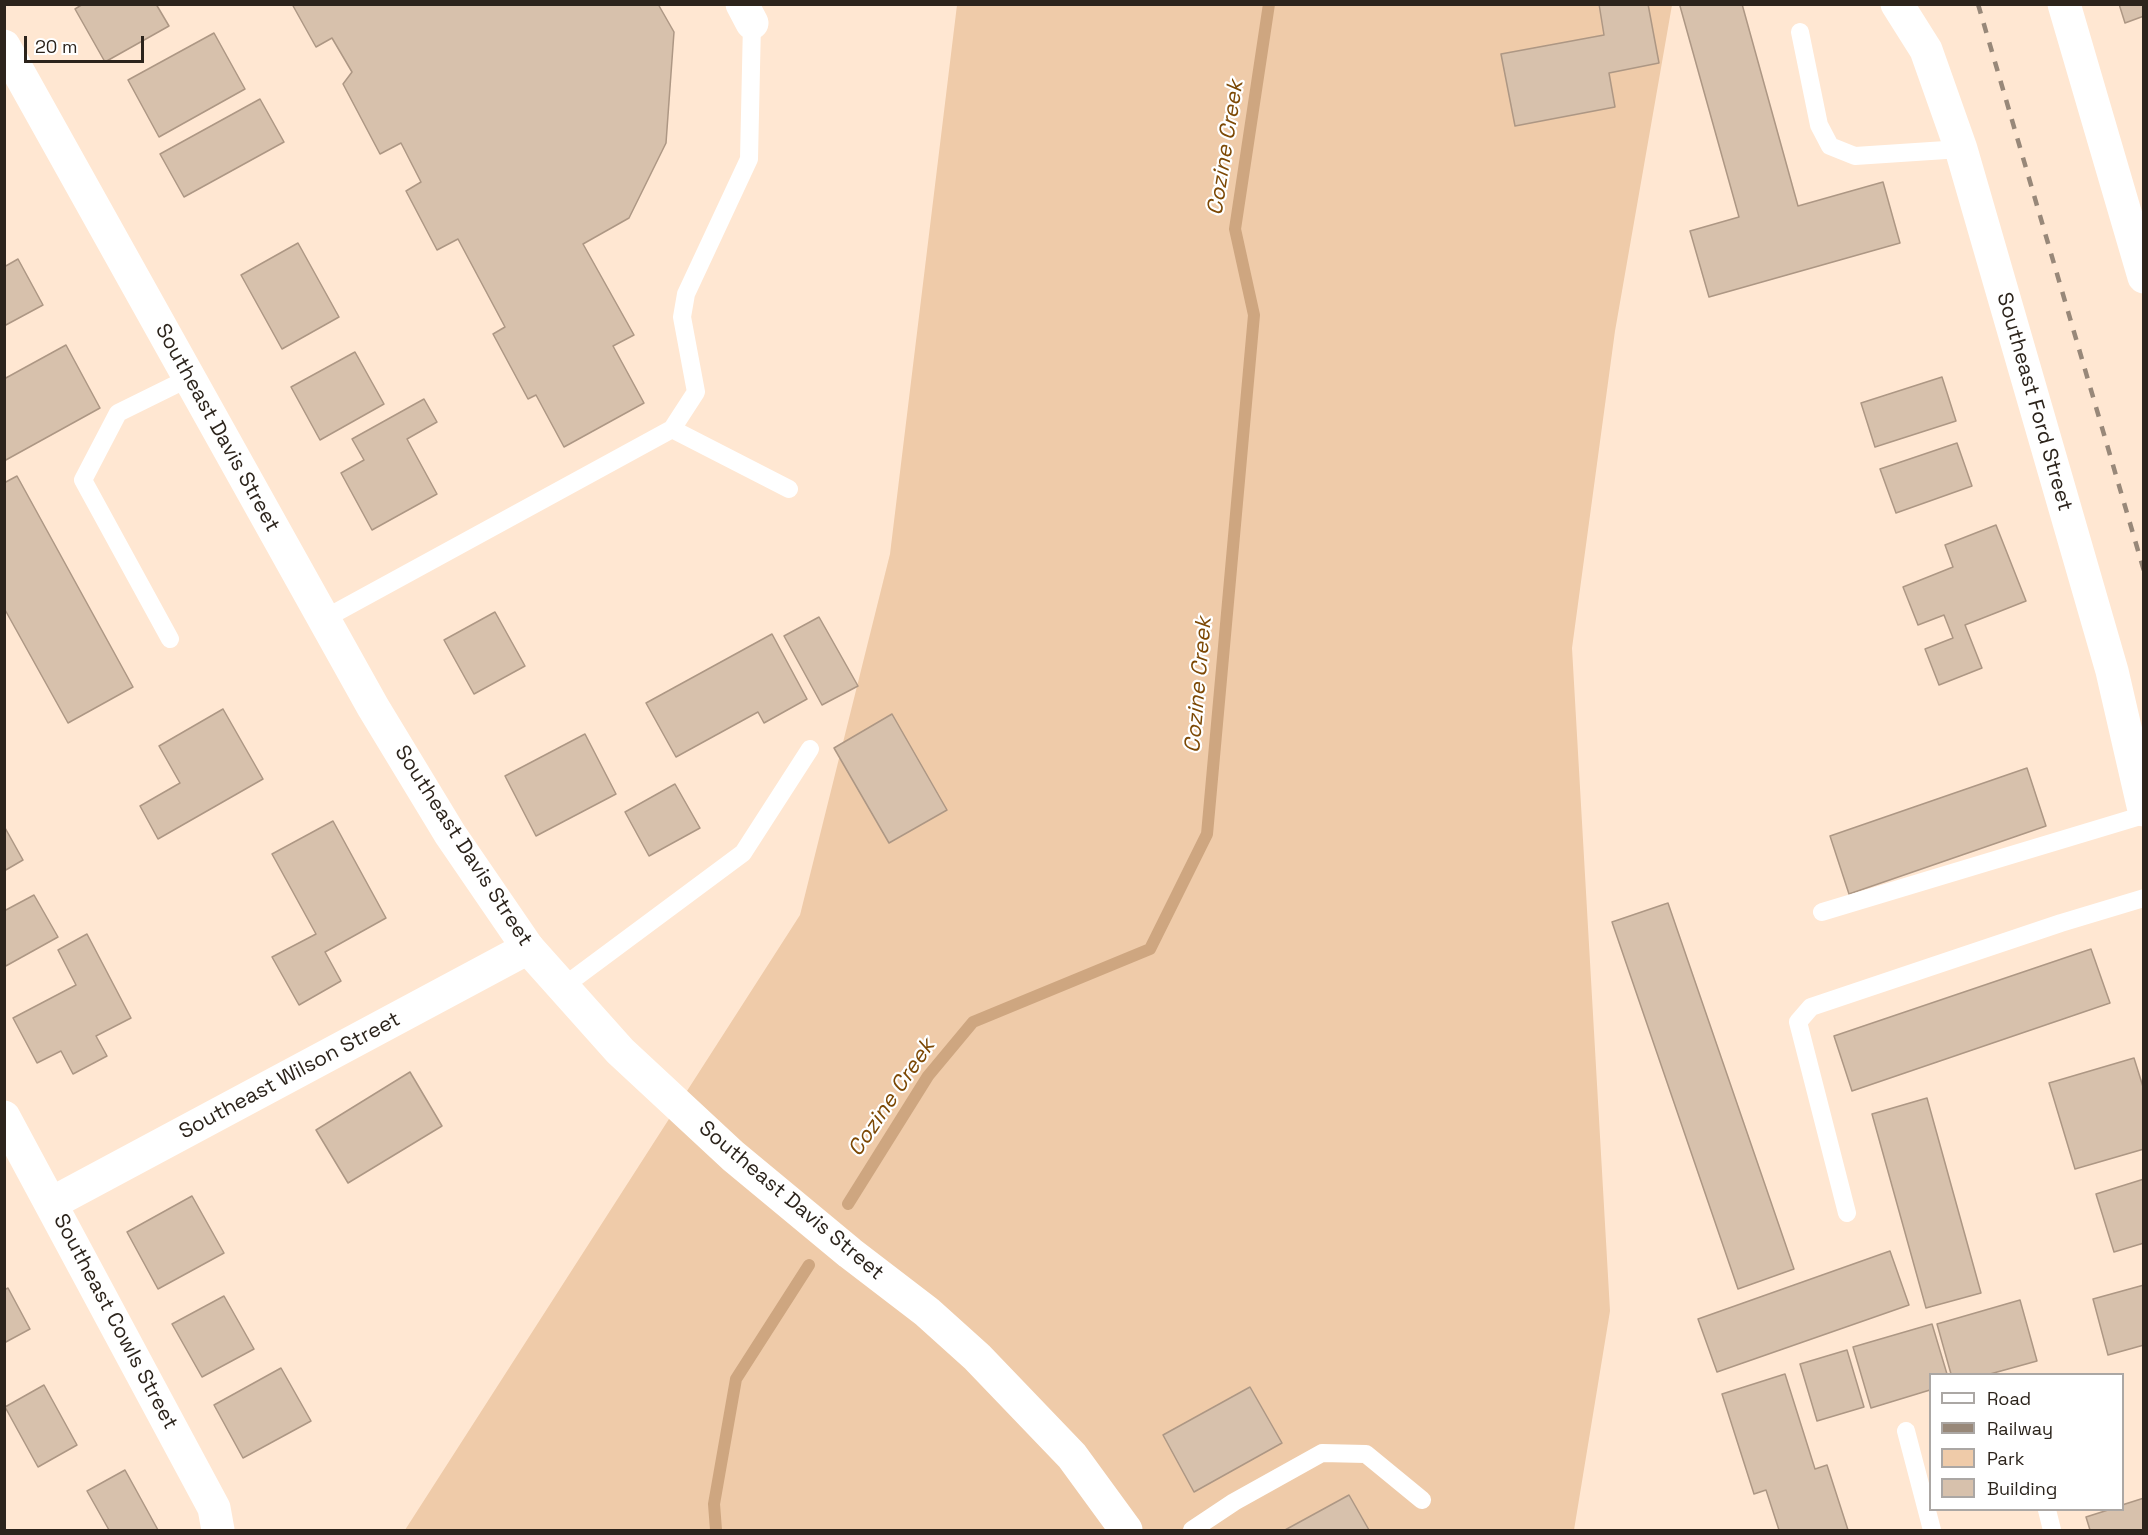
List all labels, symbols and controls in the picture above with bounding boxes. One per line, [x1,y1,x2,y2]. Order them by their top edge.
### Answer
scale bar [27,24,147,62]
text: 20 m [35,35,78,58]
water label: Cozine Creek [1202,79,1250,217]
street label: Southeast Ford Street [1991,290,2077,514]
street label: Southeast Davis Street [149,320,285,536]
water label: Cozine Creek [1180,616,1218,754]
street label: Southeast Davis Street [389,741,537,951]
street label: Southeast Wilson Street [175,1007,405,1145]
water label: Cozine Creek [843,1034,941,1162]
street label: Southeast Davis Street [693,1116,889,1286]
street label: Southeast Cowls Street [47,1210,183,1434]
legend [1929,1373,2124,1511]
text: Road [1987,1387,2031,1410]
text: Railway [1987,1417,2053,1440]
text: Park [1987,1447,2024,1470]
text: Building [1987,1477,2057,1500]

